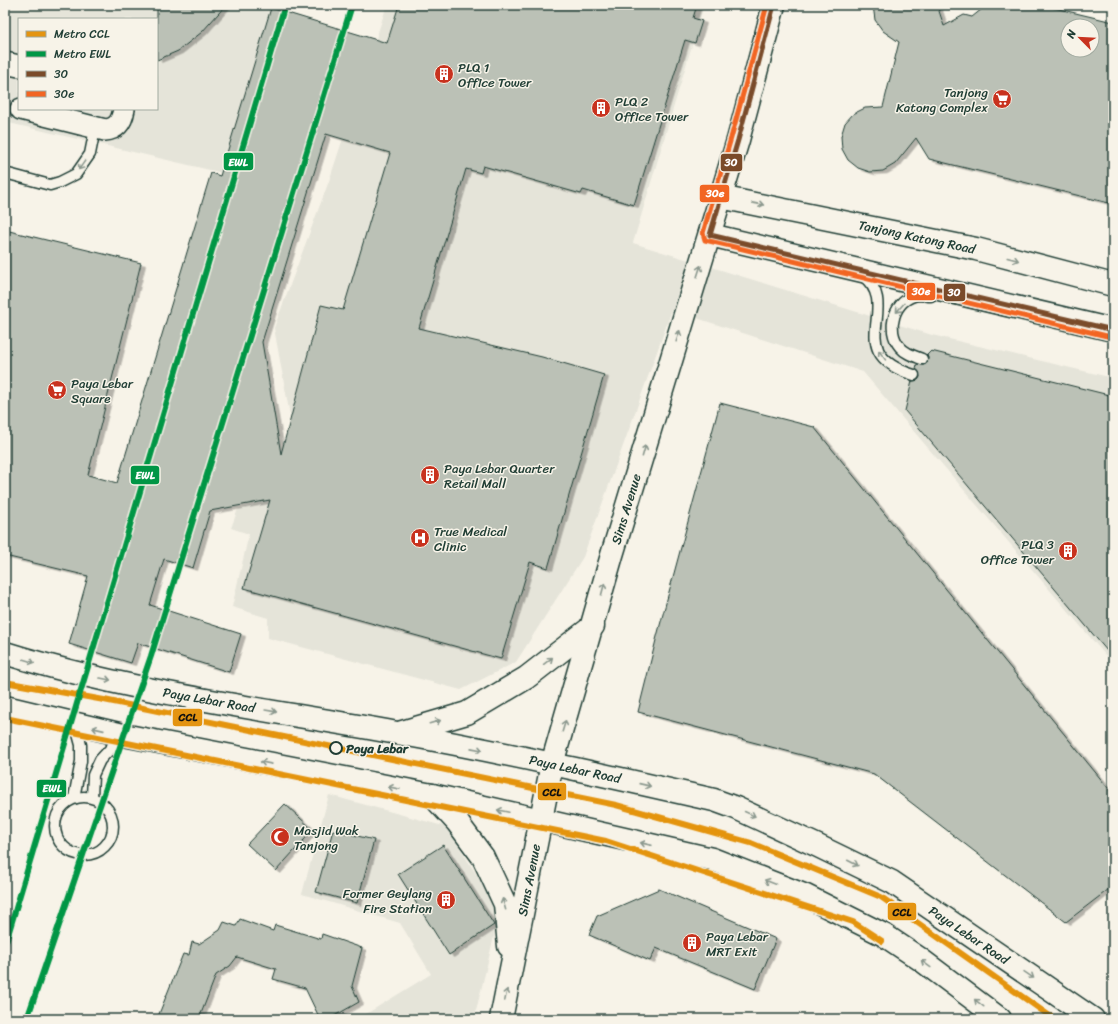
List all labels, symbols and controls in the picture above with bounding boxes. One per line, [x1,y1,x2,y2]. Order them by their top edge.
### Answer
legend [18,18,158,110]
north arrow [1060,18,1100,58]
text: Metro CCL [54,23,110,45]
text: N [1061,26,1082,42]
text: Metro EWL [54,43,111,65]
place label: PLQ 1 Office Tower [458,56,532,94]
text: 30 [54,63,69,85]
building icon: PLQ 1 Office Tower [433,63,455,85]
place label: Tanjong Katong Complex [896,81,988,119]
text: 30e [54,83,74,105]
supermarket icon: Tanjong Katong Complex [991,88,1013,110]
place label: PLQ 2 Office Tower [615,90,689,128]
building icon: PLQ 2 Office Tower [590,97,612,119]
line badge: EWL [223,152,254,171]
text: EWL [228,153,249,172]
line badge: 30 [720,153,743,172]
text: 30 [724,153,738,172]
one-way arrow [78,159,86,170]
line badge: 30e [699,184,730,203]
text: 30e [705,184,725,203]
one-way arrow [752,201,765,209]
street label: Tanjong Katong Road [856,213,979,261]
one-way arrow [1007,255,1020,263]
one-way arrow [696,264,703,277]
line badge: 30e [906,282,936,301]
text: 30e [911,282,931,301]
line badge: 30 [943,283,966,302]
text: 30 [947,283,961,302]
one-way arrow [896,302,905,313]
one-way arrow [675,330,682,343]
one-way arrow [878,350,886,361]
place label: Paya Lebar Square [71,372,134,410]
supermarket icon: Paya Lebar Square [46,379,68,401]
one-way arrow [641,444,648,457]
place label: Paya Lebar Quarter Retail Mall [444,457,555,495]
building icon: Paya Lebar Quarter Retail Mall [419,464,441,486]
line badge: EWL [130,465,160,485]
text: EWL [135,466,156,485]
street label: Sims Avenue [604,470,648,547]
place label: True Medical Clinic [434,520,507,558]
hospital icon: True Medical Clinic [409,527,431,549]
place label: PLQ 3 Office Tower [981,533,1055,571]
building icon: PLQ 3 Office Tower [1057,540,1079,562]
one-way arrow [600,582,607,595]
one-way arrow [543,656,554,665]
one-way arrow [23,657,35,665]
one-way arrow [98,676,111,684]
street label: Paya Lebar Road [161,681,258,720]
line badge: CCL [172,708,203,727]
text: CCL [178,708,198,727]
one-way arrow [264,708,277,716]
one-way arrow [428,718,441,725]
one-way arrow [561,720,568,733]
one-way arrow [92,724,105,732]
place label: Paya Lebar [346,737,410,760]
marker: Paya Lebar [329,741,343,755]
one-way arrow [470,745,483,753]
street label: Paya Lebar Road [527,748,624,790]
one-way arrow [260,758,273,766]
line badge: EWL [36,779,67,798]
text: EWL [42,779,63,798]
one-way arrow [638,781,651,789]
line badge: CCL [537,782,567,801]
one-way arrow [388,783,401,791]
text: CCL [542,783,562,802]
one-way arrow [497,806,510,814]
one-way arrow [743,811,755,818]
place label: Masjid Wak Tanjong [294,819,359,857]
mosque icon: Masjid Wak Tanjong [269,826,291,848]
one-way arrow [640,840,653,848]
street label: Sims Avenue [511,842,547,918]
one-way arrow [847,860,859,867]
one-way arrow [765,878,777,885]
place label: Former Geylang Fire Station [343,882,432,920]
building icon: Former Geylang Fire Station [435,889,457,911]
one-way arrow [500,898,507,911]
street label: Paya Lebar Road [924,899,1015,971]
line badge: CCL [887,902,917,921]
text: CCL [892,903,912,922]
place label: Paya Lebar MRT Exit [706,925,769,963]
building icon: Paya Lebar MRT Exit [681,932,703,954]
one-way arrow [921,959,932,968]
one-way arrow [1023,971,1034,979]
one-way arrow [503,988,511,1001]
one-way arrow [973,998,984,1007]

